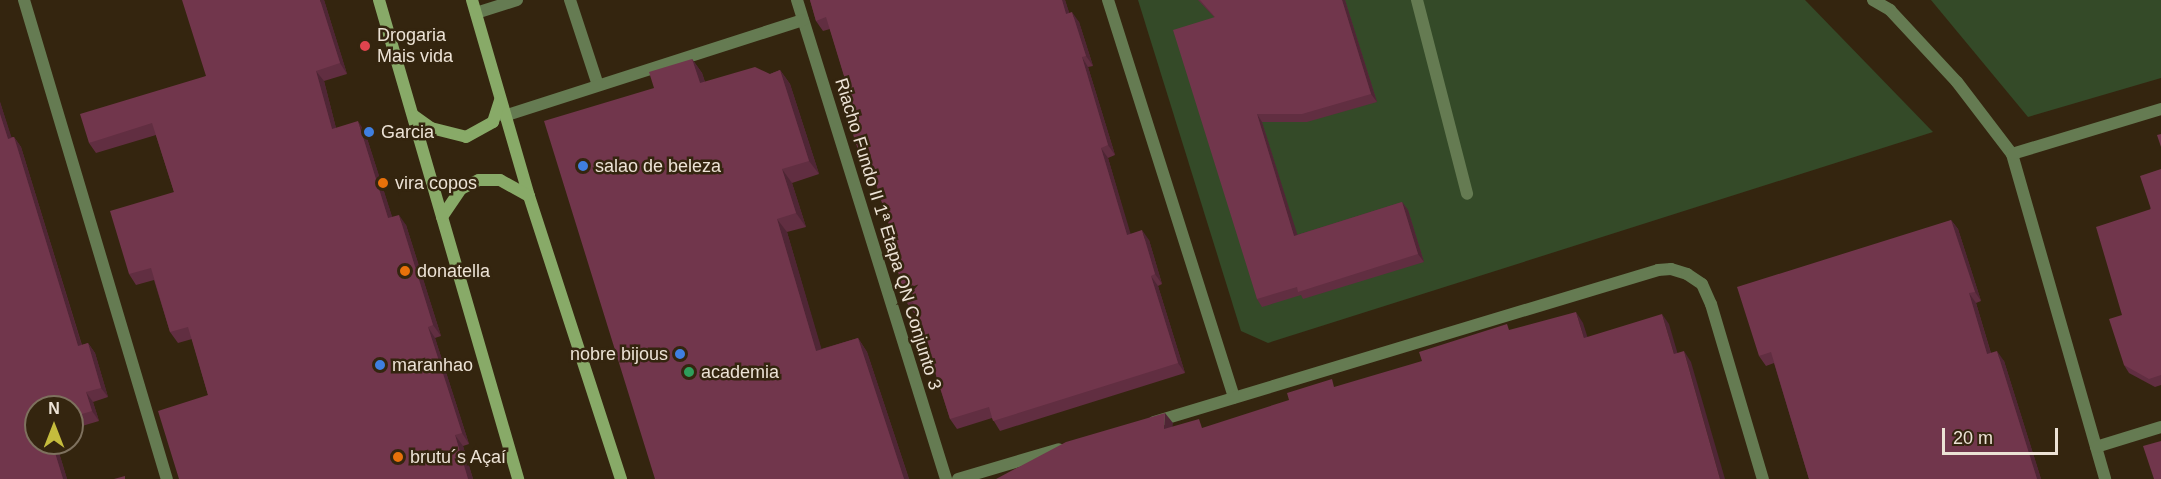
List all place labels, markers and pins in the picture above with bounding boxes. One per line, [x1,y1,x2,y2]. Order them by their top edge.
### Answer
place label: Drogaria Mais vida [377,25,453,68]
marker: Drogaria Mais vida [358,39,372,53]
place label: Garcia [381,121,434,143]
marker: Garcia [362,125,376,139]
place label: salao de beleza [595,155,721,177]
marker: salao de beleza [576,159,590,173]
place label: vira copos [395,172,477,194]
marker: vira copos [376,176,390,190]
place label: donatella [417,260,490,282]
marker: donatella [398,264,412,278]
place label: nobre bijous [570,343,668,365]
marker: nobre bijous [673,347,687,361]
place label: maranhao [392,354,473,376]
marker: maranhao [373,358,387,372]
place label: academia [701,361,779,383]
marker: academia [682,365,696,379]
place label: brutu´s Açaí [410,446,507,468]
marker: brutu´s Açaí [391,450,405,464]

